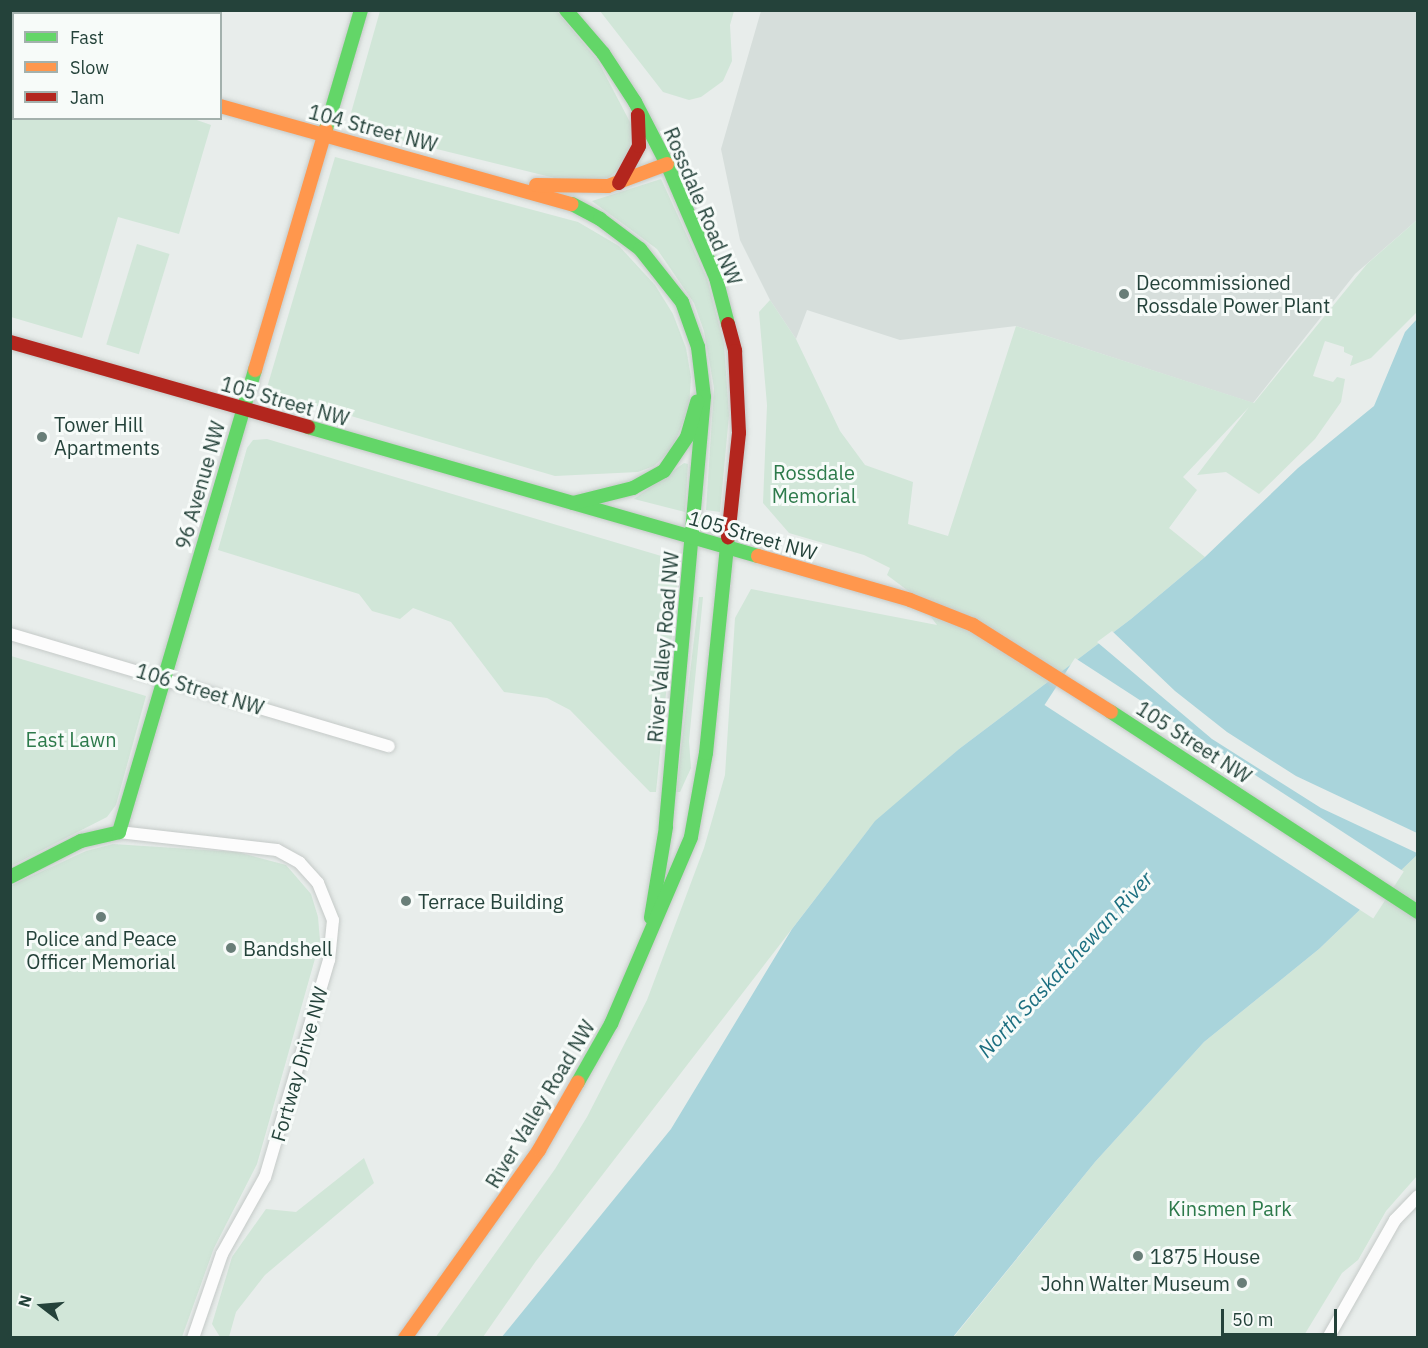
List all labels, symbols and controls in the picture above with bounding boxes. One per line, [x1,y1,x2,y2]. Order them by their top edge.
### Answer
legend [12,12,222,120]
text: Fast [70,26,104,49]
text: Slow [70,56,109,79]
text: Jam [70,86,105,109]
street label: 104 Street NW [306,99,440,157]
street label: Rossdale Road NW [659,123,747,289]
place label: Decommissioned Rossdale Power Plant [1136,270,1330,317]
marker: Decommissioned Rossdale Power Plant [1117,287,1131,301]
street label: 105 Street NW [218,371,352,431]
place label: Tower Hill Apartments [54,413,160,460]
street label: 96 Avenue NW [170,418,230,552]
marker: Tower Hill Apartments [35,430,49,444]
park label: Rossdale Memorial [772,461,856,508]
street label: 105 Street NW [686,505,820,565]
street label: River Valley Road NW [643,550,683,744]
street label: 106 Street NW [133,658,267,720]
street label: 105 Street NW [1132,696,1256,788]
park label: East Lawn [25,727,117,751]
water label: North Saskatchewan River [972,866,1158,1062]
place label: Terrace Building [418,889,563,913]
marker: Terrace Building [399,894,413,908]
marker: Police and Peace Officer Memorial [94,910,108,924]
place label: Police and Peace Officer Memorial [25,927,177,974]
place label: Bandshell [243,936,333,960]
marker: Bandshell [224,941,238,955]
street label: Fortway Drive NW [265,984,333,1144]
street label: River Valley Road NW [480,1016,600,1192]
park label: Kinsmen Park [1168,1196,1292,1220]
place label: 1875 House [1150,1244,1260,1268]
marker: 1875 House [1131,1249,1145,1263]
place label: John Walter Museum [1040,1271,1230,1295]
north arrow [12,1276,72,1336]
marker: John Walter Museum [1235,1276,1249,1290]
text: N [13,1293,36,1309]
scale bar [1224,1297,1340,1335]
text: 50 m [1232,1308,1274,1331]

